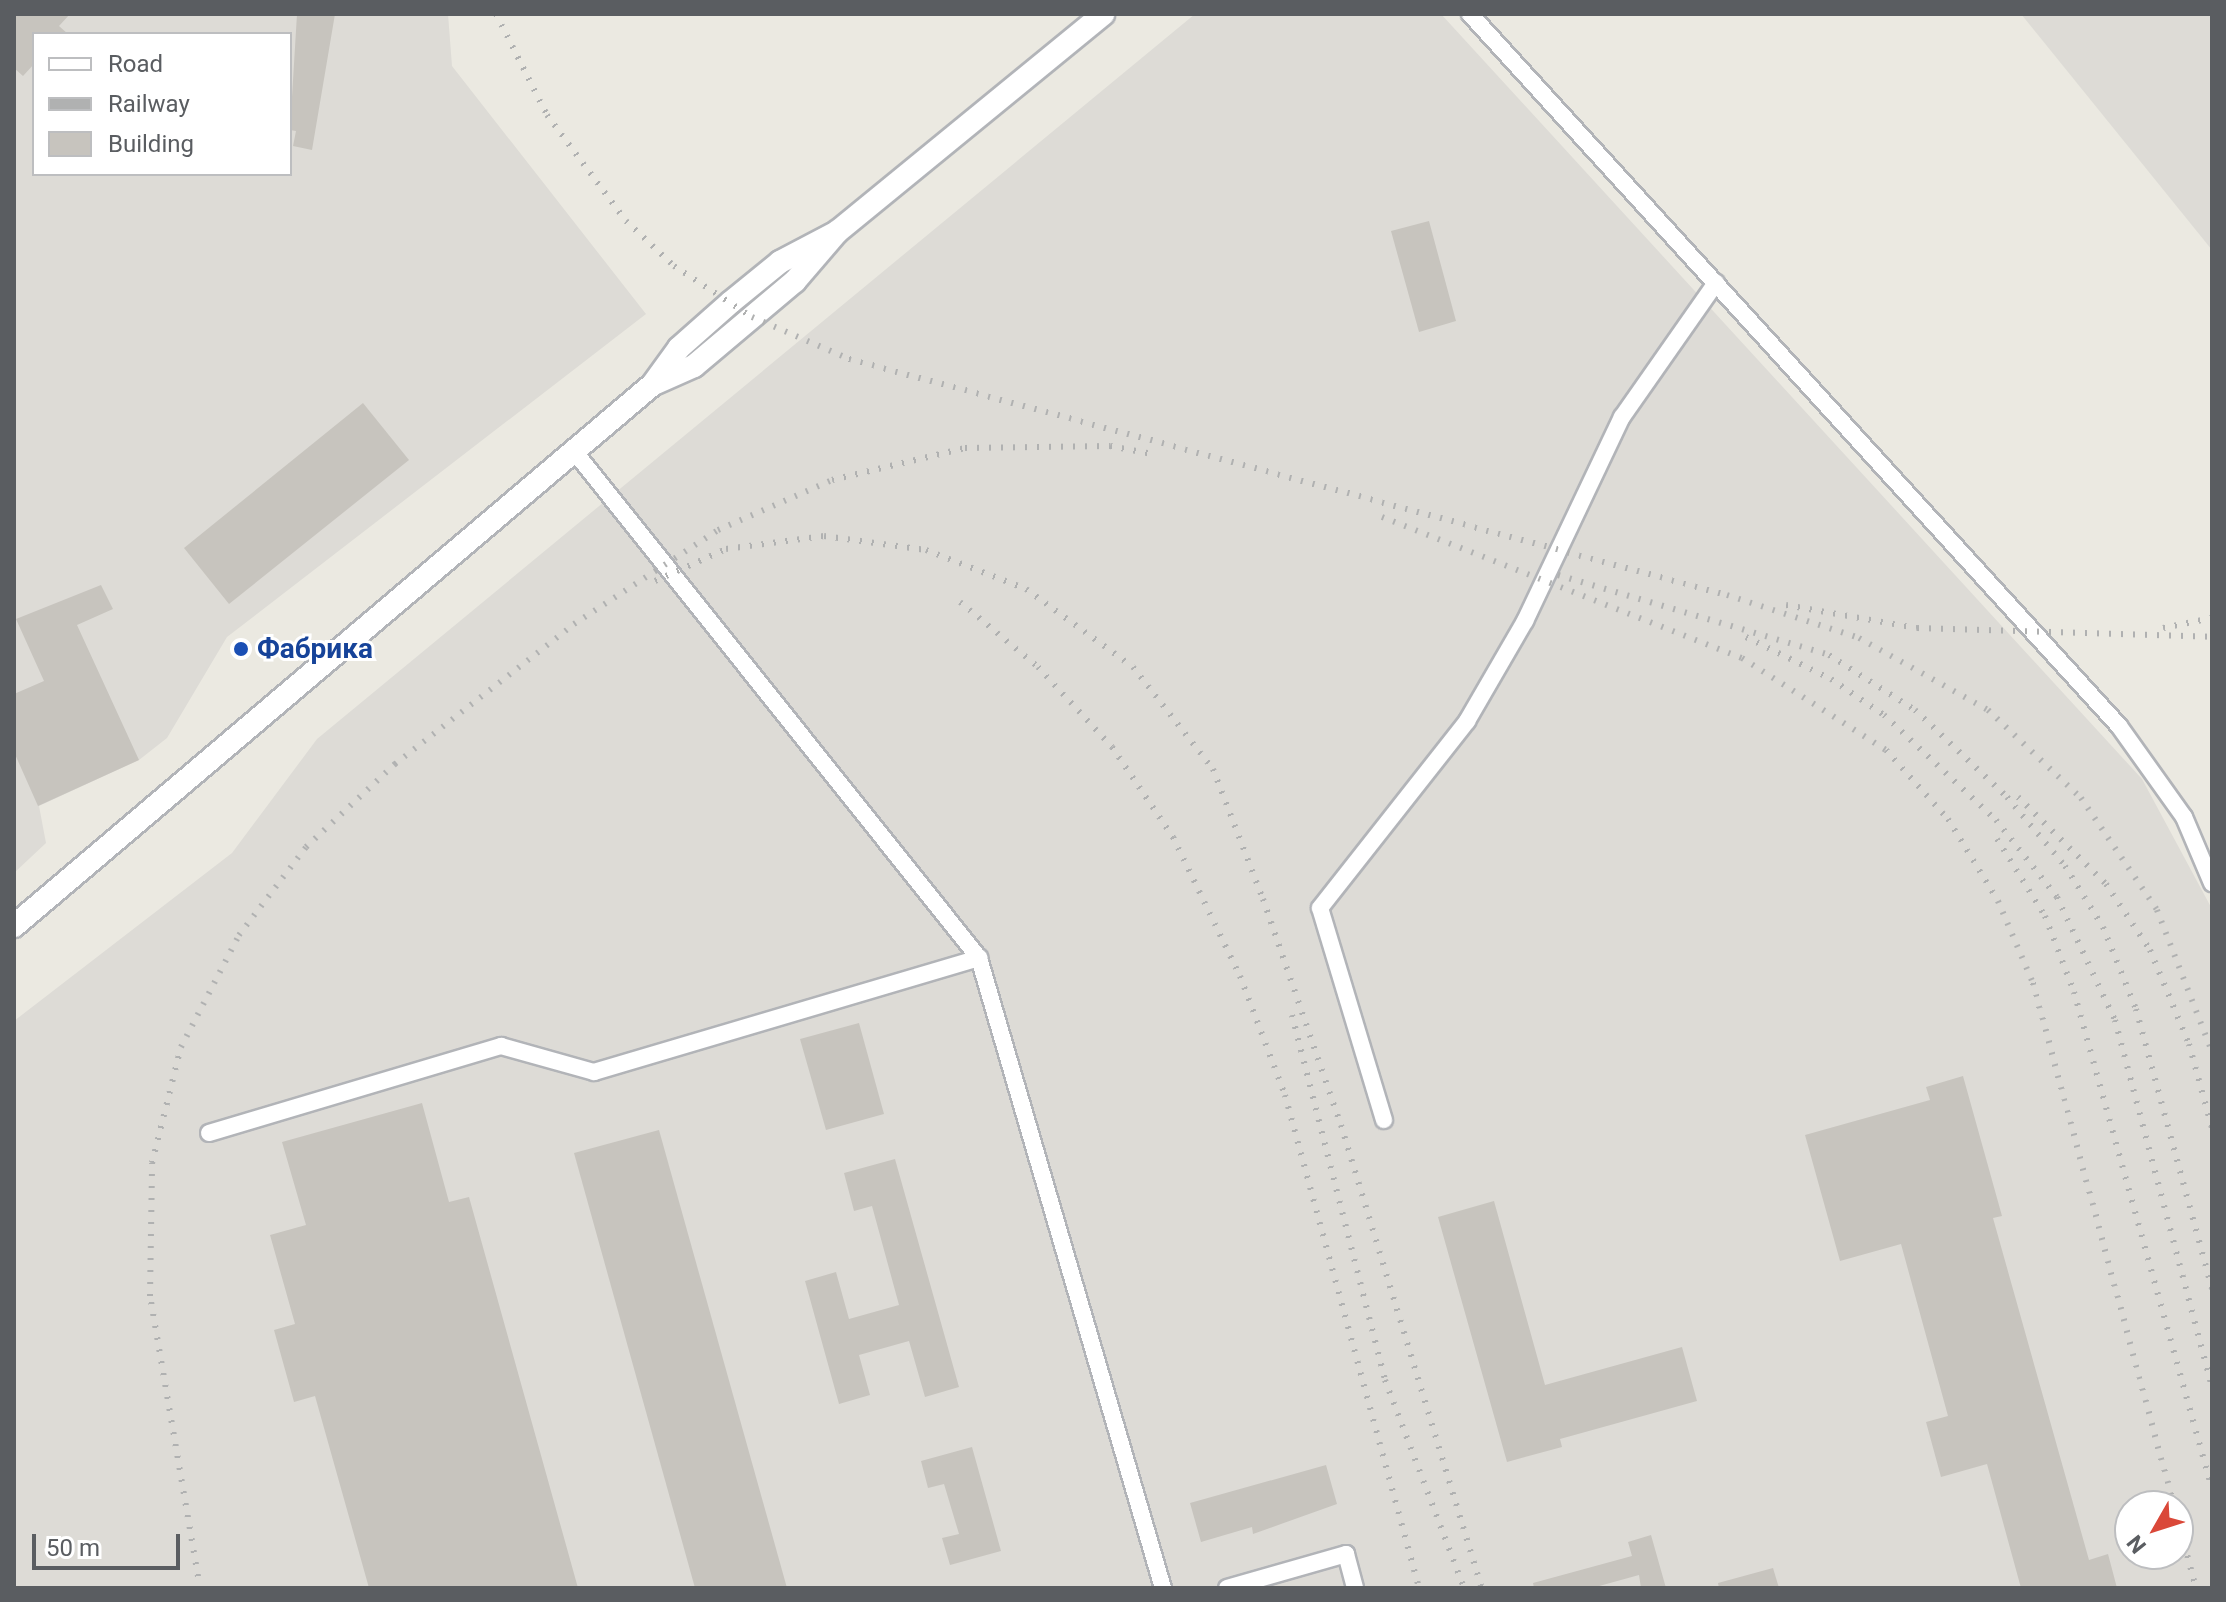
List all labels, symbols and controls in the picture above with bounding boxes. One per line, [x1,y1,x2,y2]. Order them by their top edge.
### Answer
legend [32,32,292,176]
text: Road [108,50,163,78]
text: Railway [108,90,190,118]
text: Building [108,130,194,158]
place label: Фабрика [257,632,373,666]
marker: Фабрика [232,640,250,658]
north arrow [2114,1490,2194,1570]
scale bar [36,1518,184,1568]
text: N [2122,1530,2151,1558]
text: 50 m [46,1534,100,1562]

